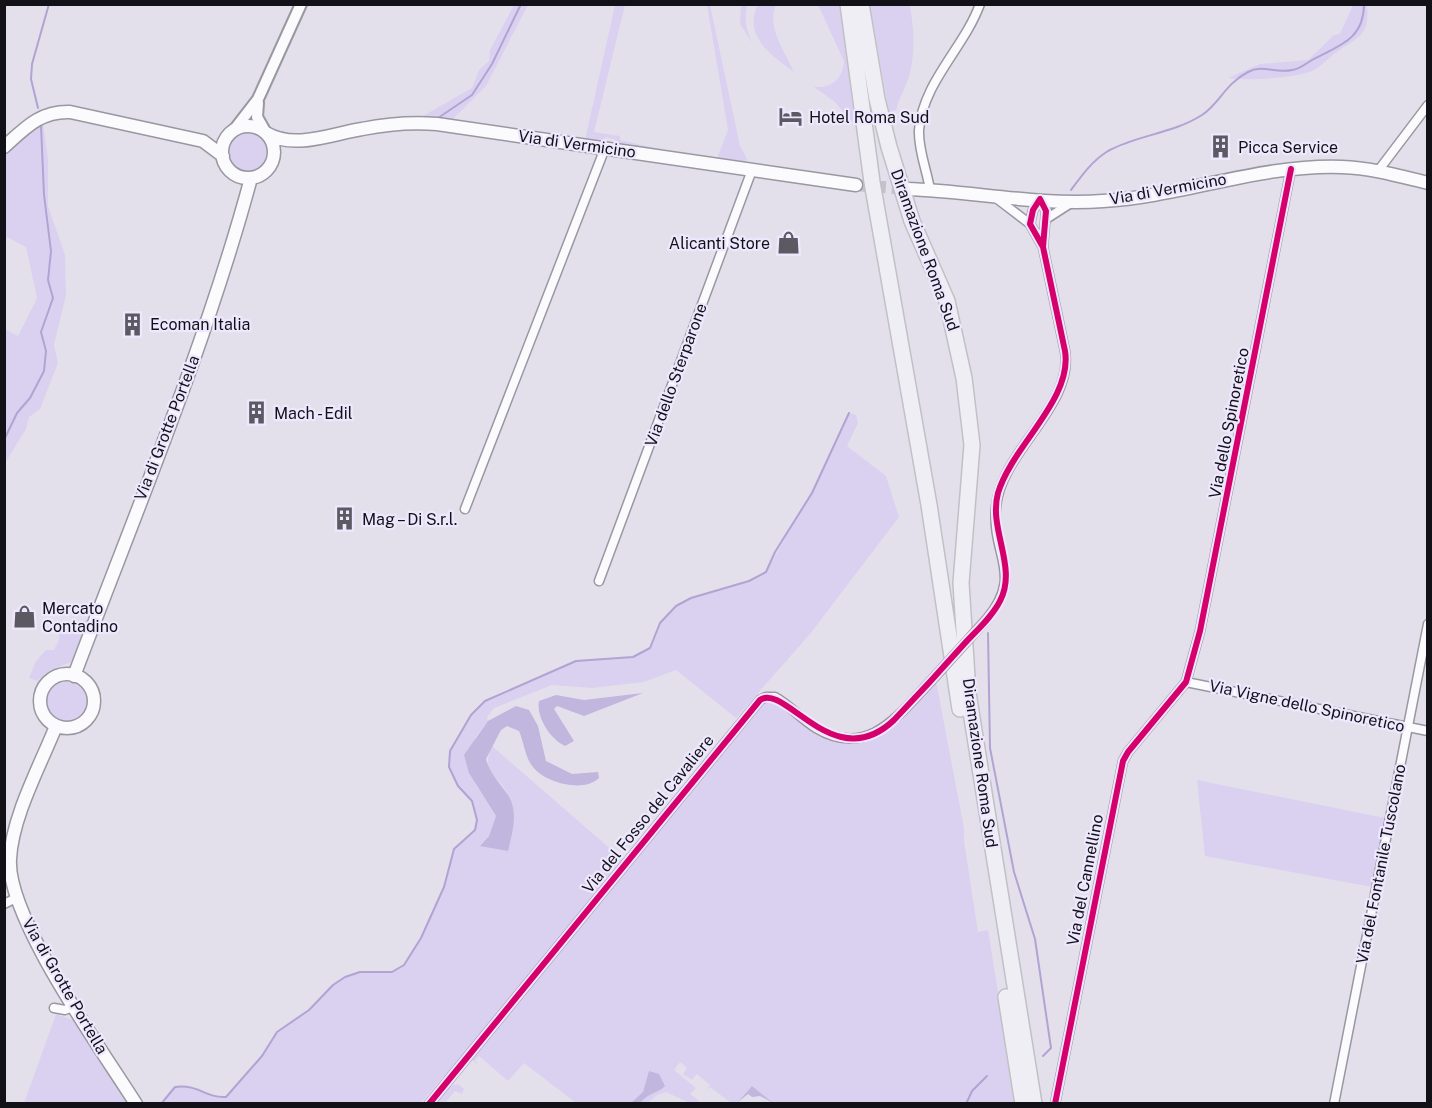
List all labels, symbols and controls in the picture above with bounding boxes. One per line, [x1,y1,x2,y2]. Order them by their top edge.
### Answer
hotel icon: Hotel Roma Sud [778,104,804,130]
place label: Hotel Roma Sud [809,108,929,127]
street label: Via di Vermicino [517,126,637,162]
building icon: Picca Service [1207,134,1233,160]
place label: Picca Service [1238,138,1338,157]
street label: Diramazione Roma Sud [887,166,963,334]
street label: Via di Vermicino [1108,169,1228,209]
shop icon: Alicanti Store [775,230,801,256]
place label: Alicanti Store [669,234,770,253]
street label: Via dello Sterparone [641,301,711,449]
building icon: Ecoman Italia [119,311,145,337]
place label: Ecoman Italia [150,315,250,334]
street label: Via dello Spinoretico [1205,346,1253,500]
street label: Via di Grotte Portella [131,353,203,503]
building icon: Mach - Edil [243,400,269,426]
place label: Mach - Edil [274,404,353,423]
building icon: Mag – Di S.r.l. [331,506,357,532]
place label: Mag – Di S.r.l. [362,510,457,529]
place label: Mercato Contadino [42,599,118,636]
shop icon: Mercato Contadino [11,604,37,630]
street label: Via Vigne dello Spinoretico [1208,676,1406,736]
street label: Diramazione Roma Sud [959,677,1001,849]
street label: Via del Fosso del Cavaliere [578,731,718,897]
street label: Via del Fontanile Tuscolano [1352,763,1410,965]
street label: Via del Cannellino [1063,813,1107,947]
street label: Via di Grotte Portella [18,915,112,1057]

